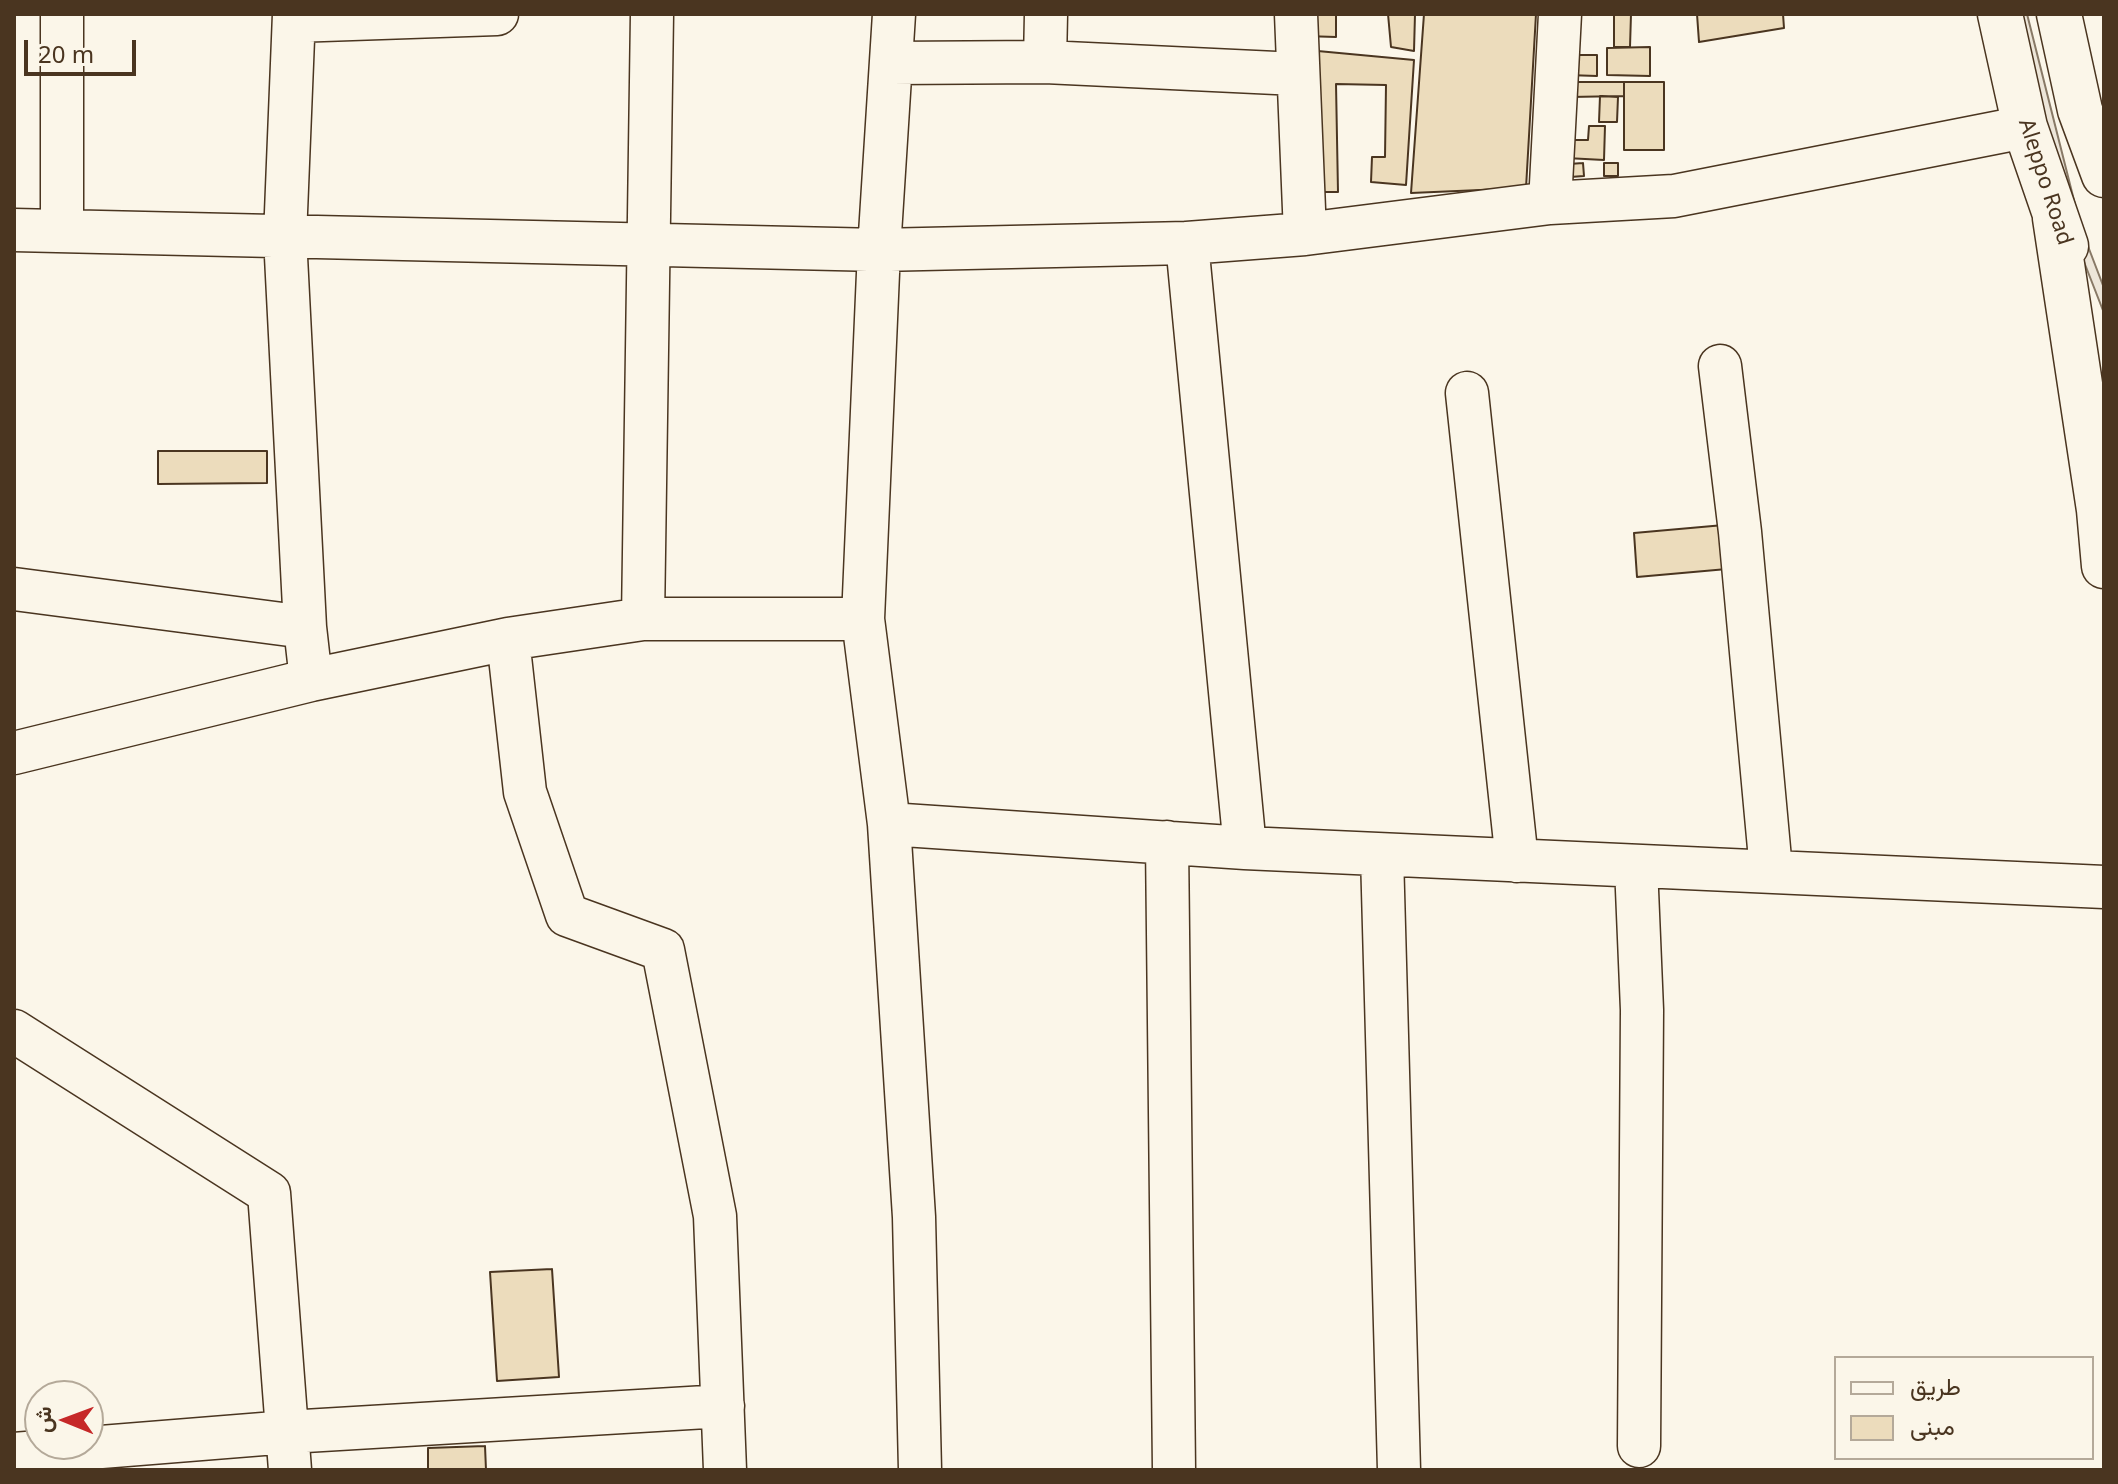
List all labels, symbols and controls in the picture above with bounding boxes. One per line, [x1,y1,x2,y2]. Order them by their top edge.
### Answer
scale bar [28,24,140,74]
text: 20 m [38,37,94,70]
street label: Aleppo Road [2012,116,2078,248]
legend [1834,1356,2094,1460]
text: طريق [1910,1369,1961,1402]
north arrow [24,1380,104,1460]
text: ش [27,1406,57,1433]
text: مبنى [1910,1409,1955,1442]

